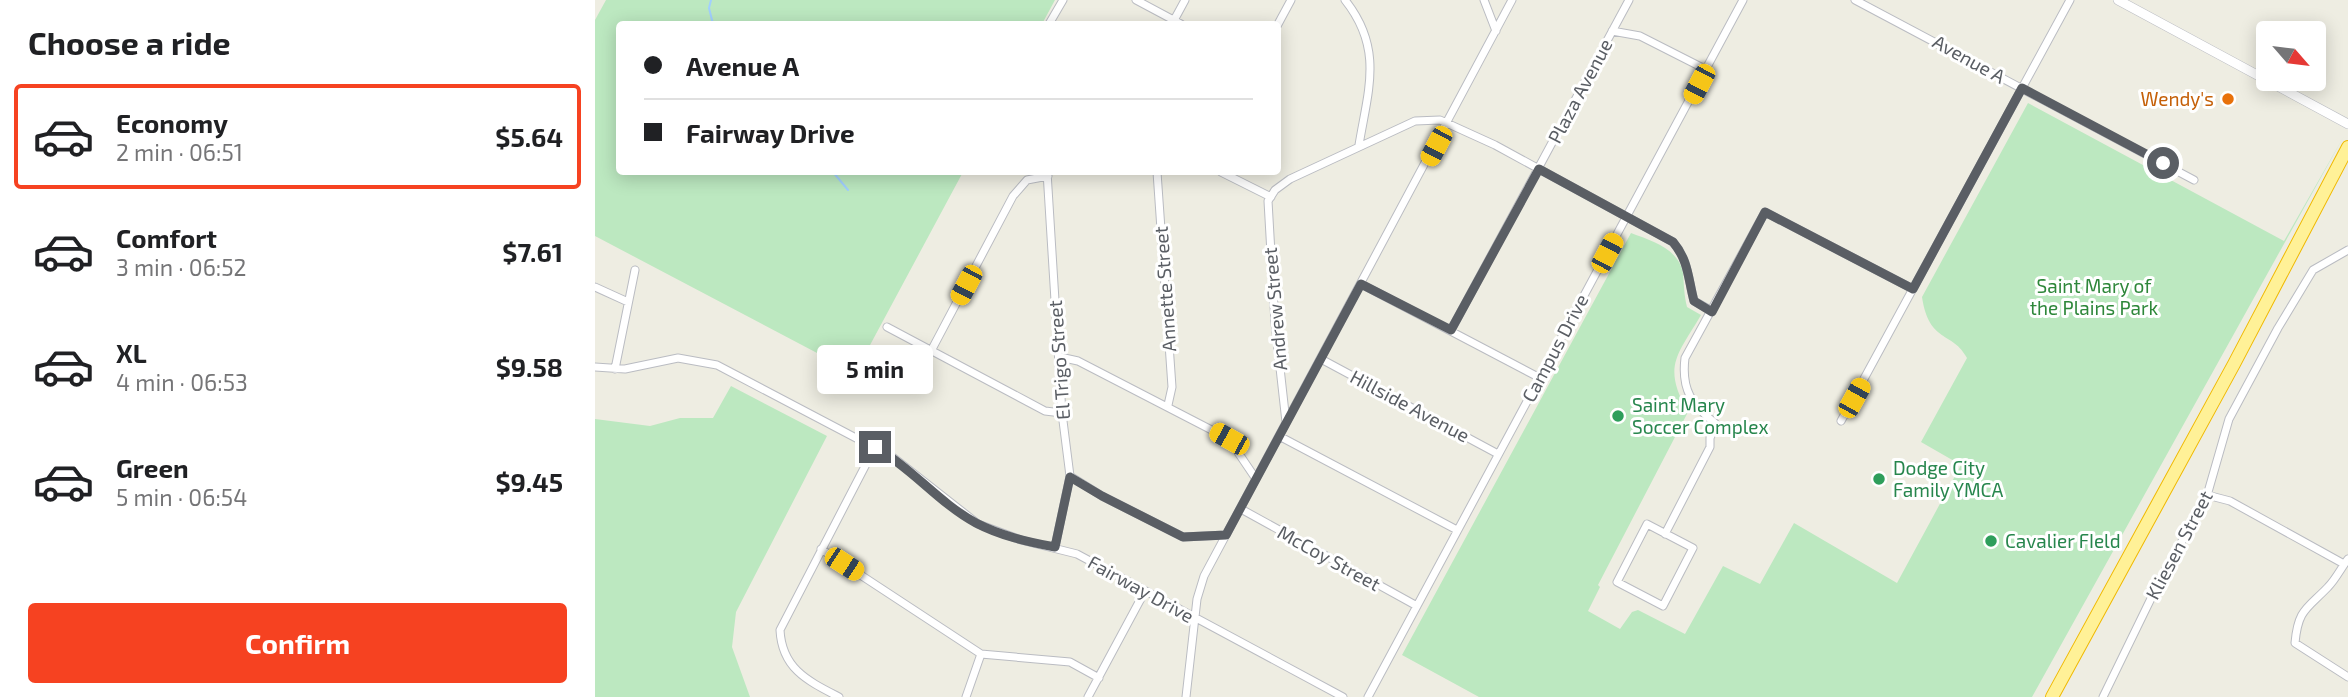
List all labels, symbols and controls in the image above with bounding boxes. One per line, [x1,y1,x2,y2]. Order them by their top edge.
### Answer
north arrow [2256,21,2326,91]
map controls [2256,21,2326,91]
text: Choose a ride [28,23,231,61]
street label: Avenue A [1929,29,2010,88]
street label: Plaza Avenue [1542,35,1617,147]
text: Avenue A [686,50,799,81]
car [1680,61,1719,107]
place label: Wendy's [2141,87,2214,110]
marker: Wendy's [2220,91,2236,107]
icon: car [32,105,95,168]
text: Economy [116,107,228,138]
text: Fairway Drive [686,117,855,148]
text: $5.64 [495,121,563,152]
car [1417,123,1456,169]
text: 2 min · 06:51 [116,138,243,166]
route start [2147,147,2179,179]
icon: car [32,220,95,283]
text: Comfort [116,222,217,253]
street label: Annette Street [1149,225,1180,353]
car [1588,230,1627,276]
text: $7.61 [502,236,563,267]
street label: Andrew Street [1258,246,1291,372]
text: 3 min · 06:52 [116,253,247,281]
car [947,262,986,308]
park label: Saint Mary of the Plains Park [2030,274,2159,319]
street label: Campus Drive [1517,290,1593,406]
street label: El Trigo Street [1043,300,1074,420]
icon: car [32,335,95,398]
text: XL [116,337,147,368]
callout: 5 min [817,346,933,394]
text: $9.58 [496,351,563,382]
text: 5 min [846,355,904,383]
street label: Hillside Avenue [1347,365,1474,447]
text: 4 min · 06:53 [116,368,248,396]
car [1835,375,1874,421]
place label: Saint Mary Soccer Complex [1632,393,1769,438]
marker: Saint Mary Soccer Complex [1610,408,1626,424]
car [1206,420,1253,458]
route end [859,431,891,463]
icon: car [32,450,95,513]
text: Green [116,452,189,483]
place label: Dodge City Family YMCA [1893,456,2003,501]
text: $9.45 [495,466,563,497]
marker: Dodge City Family YMCA [1871,471,1887,487]
text: 5 min · 06:54 [116,483,247,511]
street label: Kliesen Street [2140,487,2217,603]
street label: McCoy Street [1274,520,1385,595]
place label: Cavalier FIeld [2005,529,2121,552]
marker: Cavalier FIeld [1983,533,1999,549]
car [821,544,868,584]
street label: Fairway Drive [1084,550,1198,627]
button: Confirm [28,603,567,683]

